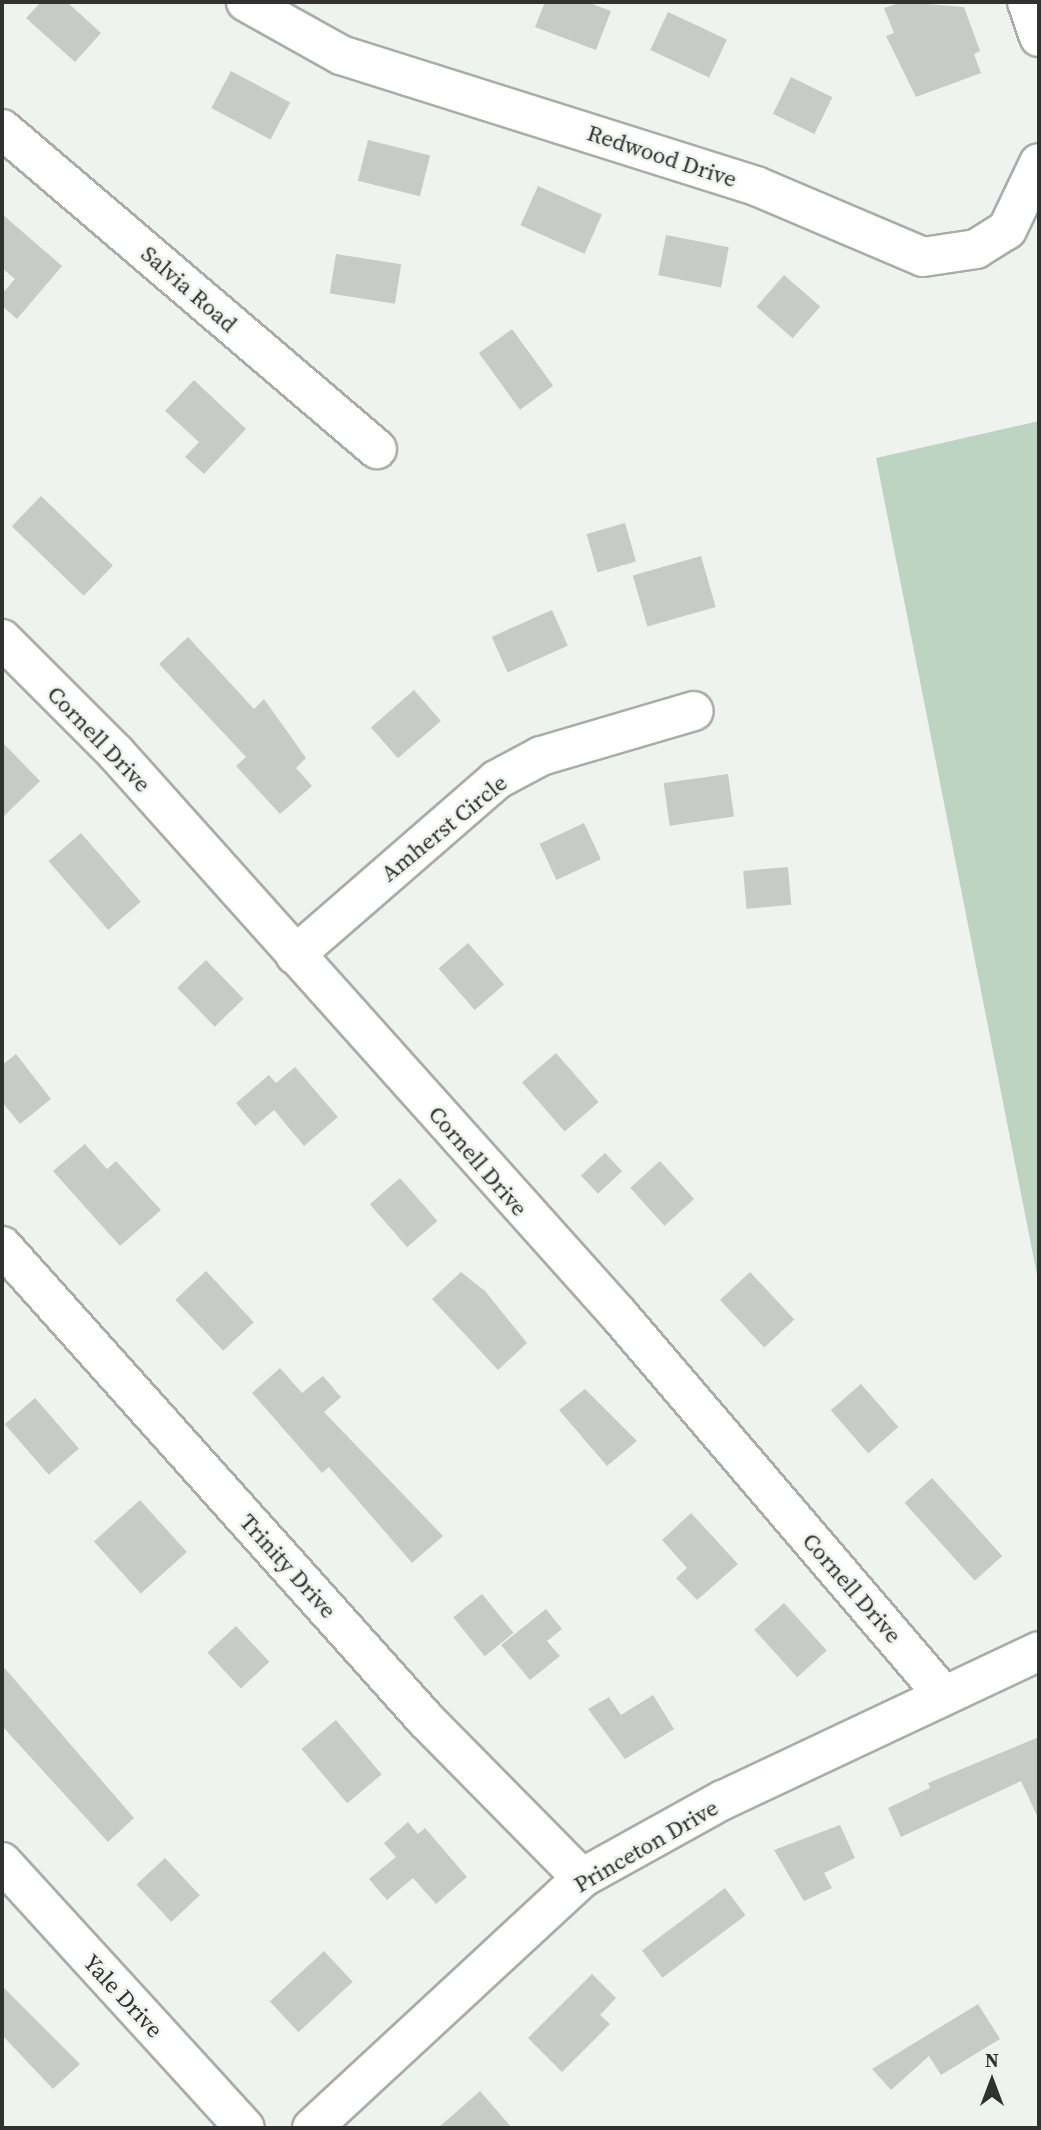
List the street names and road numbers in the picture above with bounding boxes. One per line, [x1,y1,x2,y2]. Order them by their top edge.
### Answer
street label: Redwood Drive [584,119,740,193]
street label: Salvia Road [136,240,242,338]
street label: Cornell Drive [42,680,156,798]
street label: Amherst Circle [375,769,513,887]
street label: Cornell Drive [423,1100,533,1222]
street label: Trinity Drive [234,1508,342,1624]
street label: Cornell Drive [797,1527,907,1649]
street label: Princeton Drive [569,1794,723,1898]
street label: Yale Drive [78,1949,168,2043]

